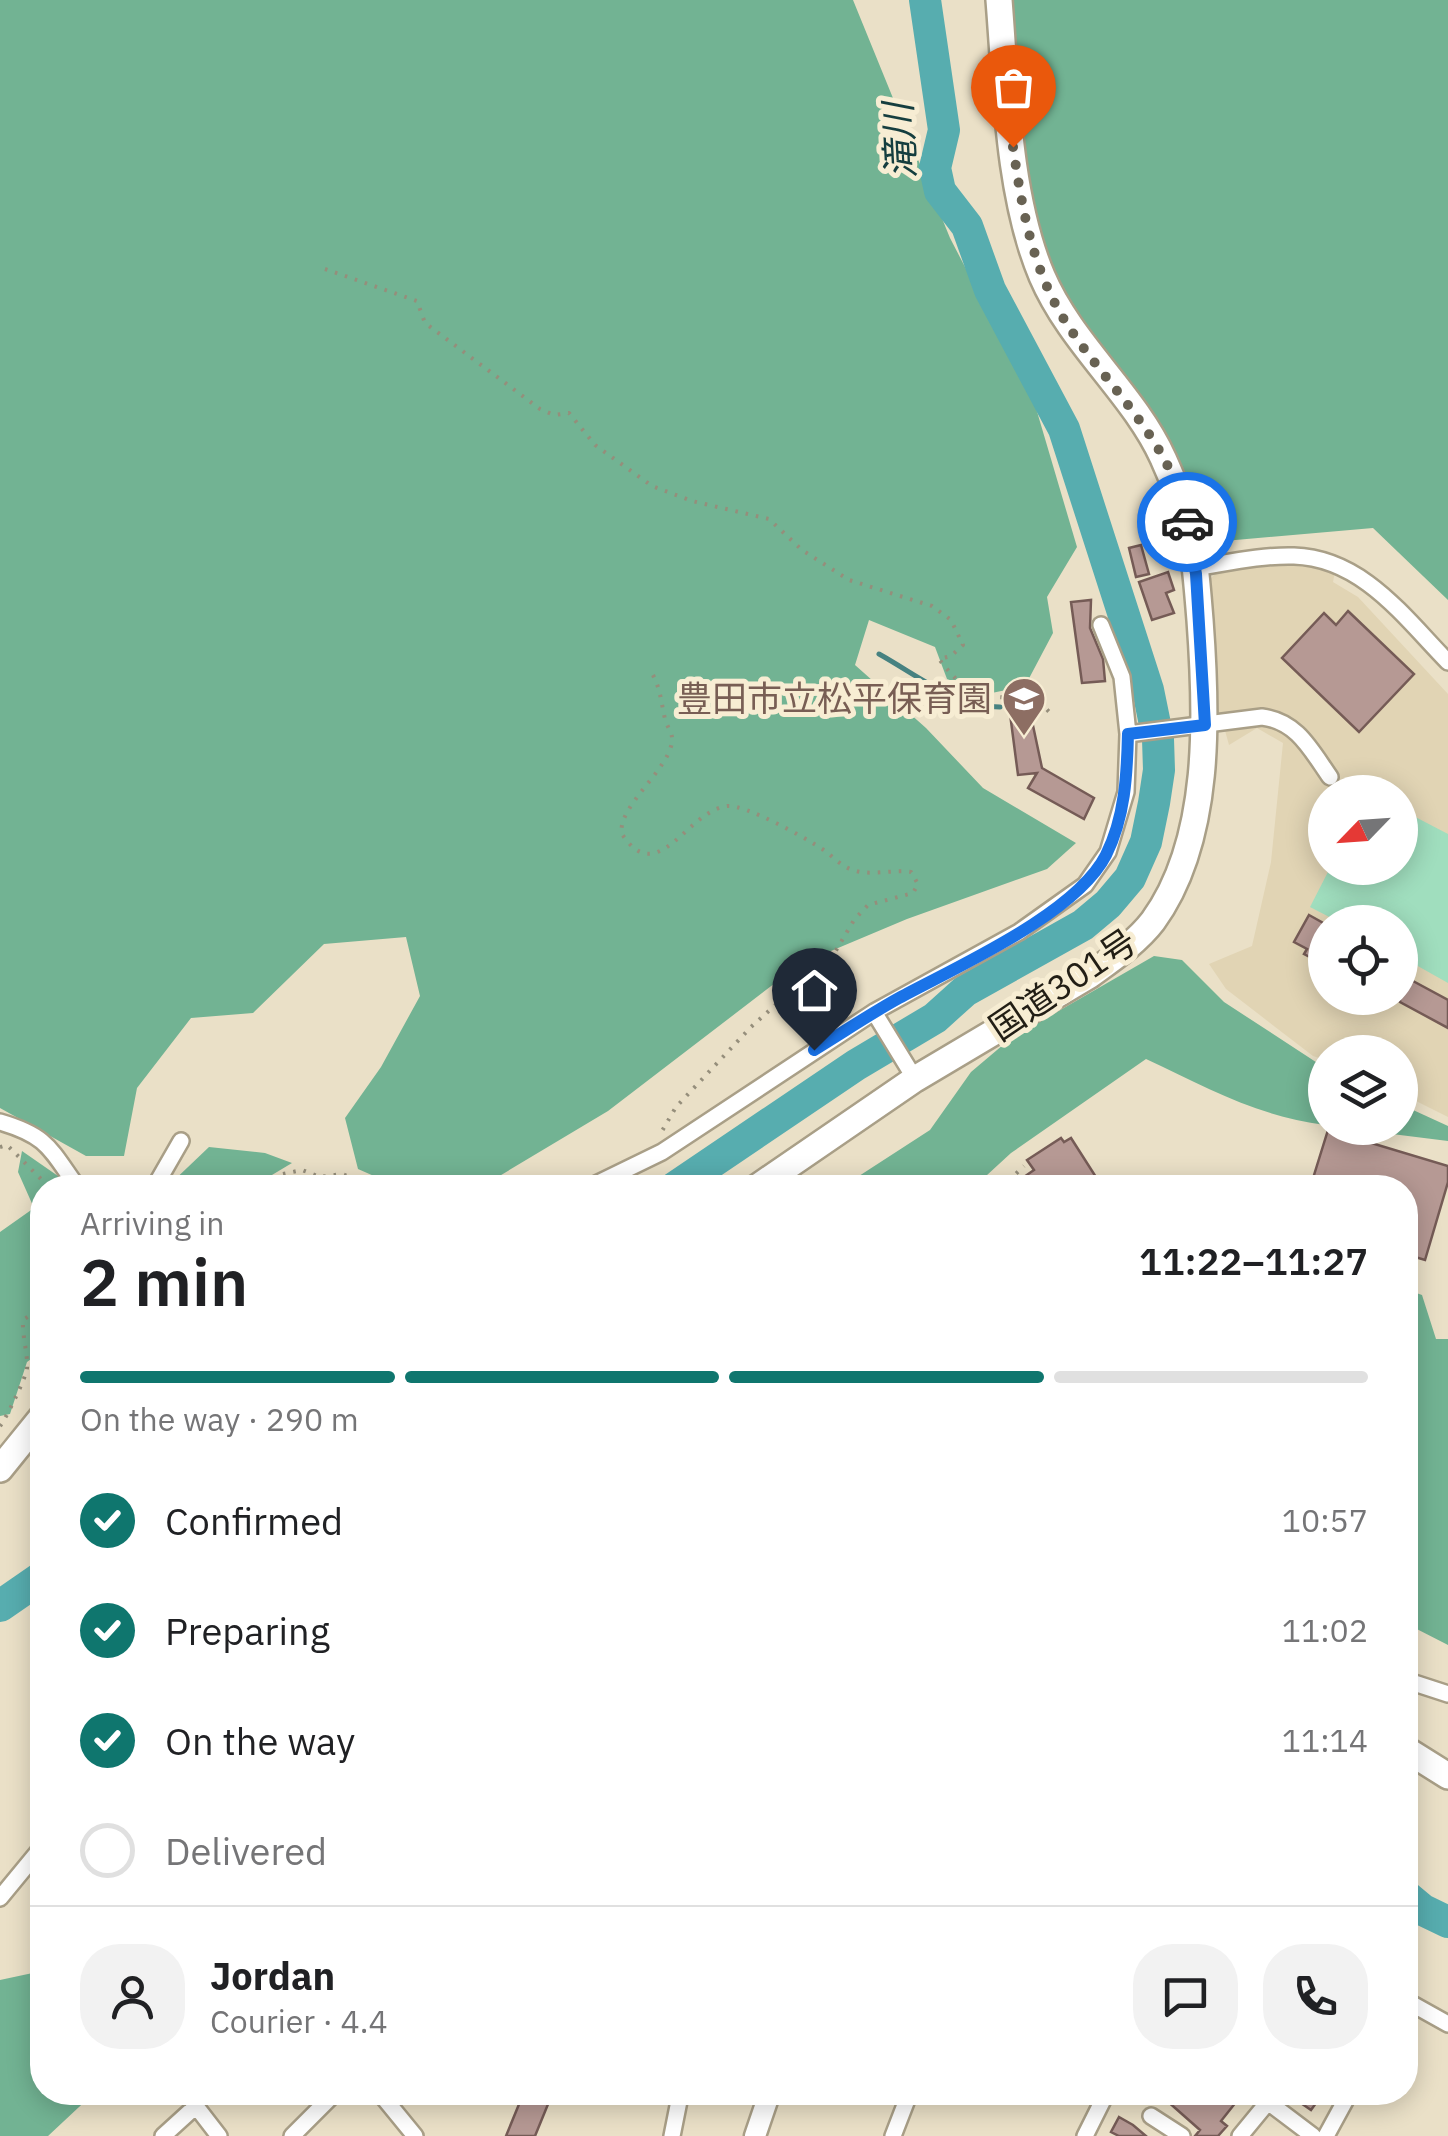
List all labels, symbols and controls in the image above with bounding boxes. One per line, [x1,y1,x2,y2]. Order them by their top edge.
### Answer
pin [971,45,1056,148]
icon: bag [986,60,1041,115]
water label: 滝川 [872,98,925,180]
courier [1137,472,1237,572]
icon: car [1160,495,1215,550]
place label: 豊田市立松平保育園 [677,675,992,721]
school or university icon: 豊田市立松平保育園 [1001,676,1047,737]
north arrow [1308,775,1418,885]
map controls [1308,775,1418,1145]
button: locate [1308,905,1418,1015]
street label: 国道301号 [980,918,1145,1050]
pin [772,948,857,1051]
icon: home [787,963,842,1018]
button: layers [1308,1035,1418,1145]
text: Arriving in [80,1202,225,1244]
text: 11:22–11:27 [1139,1236,1368,1285]
text: 2 min [80,1239,248,1324]
text: On the way · 290 m [80,1398,359,1440]
icon: check [80,1493,135,1548]
text: Confirmed [165,1496,343,1545]
text: 10:57 [1282,1499,1368,1541]
icon: check [80,1603,135,1658]
text: Preparing [165,1606,330,1655]
text: 11:02 [1282,1609,1368,1651]
icon: check [80,1713,135,1768]
text: On the way [165,1716,355,1765]
text: 11:14 [1282,1719,1368,1761]
text: Delivered [165,1826,327,1875]
button: person [80,1944,185,2049]
button: chat [1133,1944,1238,2049]
button: phone [1263,1944,1368,2049]
text: Jordan [210,1951,335,2000]
text: Courier · 4.4 [210,2000,388,2042]

